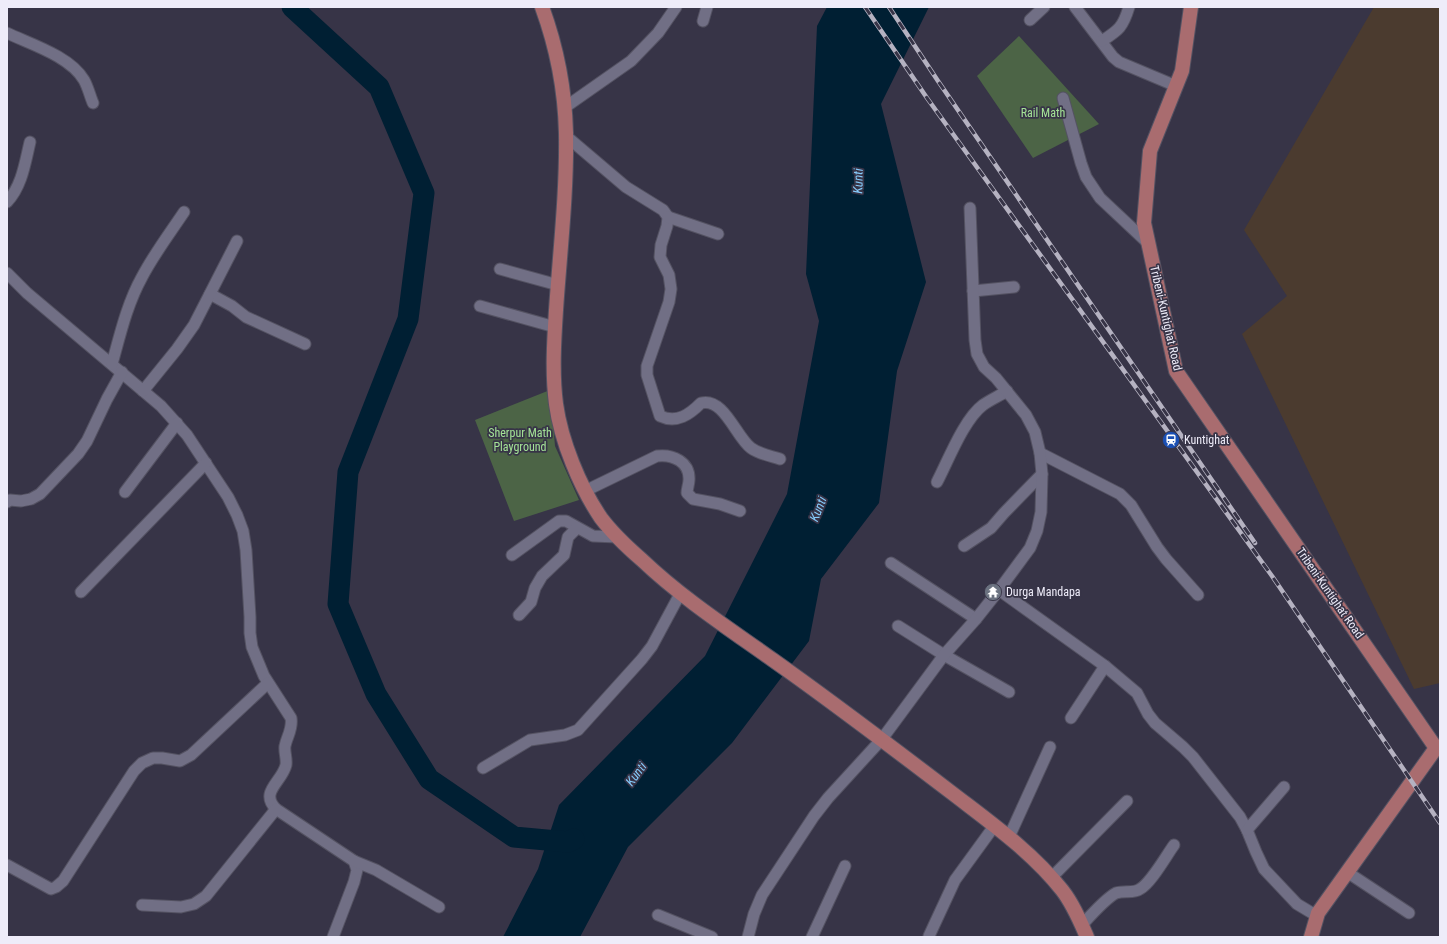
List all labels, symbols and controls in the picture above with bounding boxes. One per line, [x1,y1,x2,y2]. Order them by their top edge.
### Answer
park label: Rail Math [1021,106,1065,120]
water label: Kunti [850,168,866,194]
street label: Tribeni-Kuntighat Road [1147,264,1185,372]
park label: Sherpur Math Playground [488,426,552,454]
station icon: Kuntighat [1161,430,1181,450]
place label: Kuntighat [1184,433,1230,447]
water label: Kunti [806,494,830,524]
street label: Tribeni-Kuntighat Road [1293,545,1367,641]
temple icon: Durga Mandapa [983,582,1003,602]
place label: Durga Mandapa [1006,585,1081,599]
water label: Kunti [622,759,650,789]

